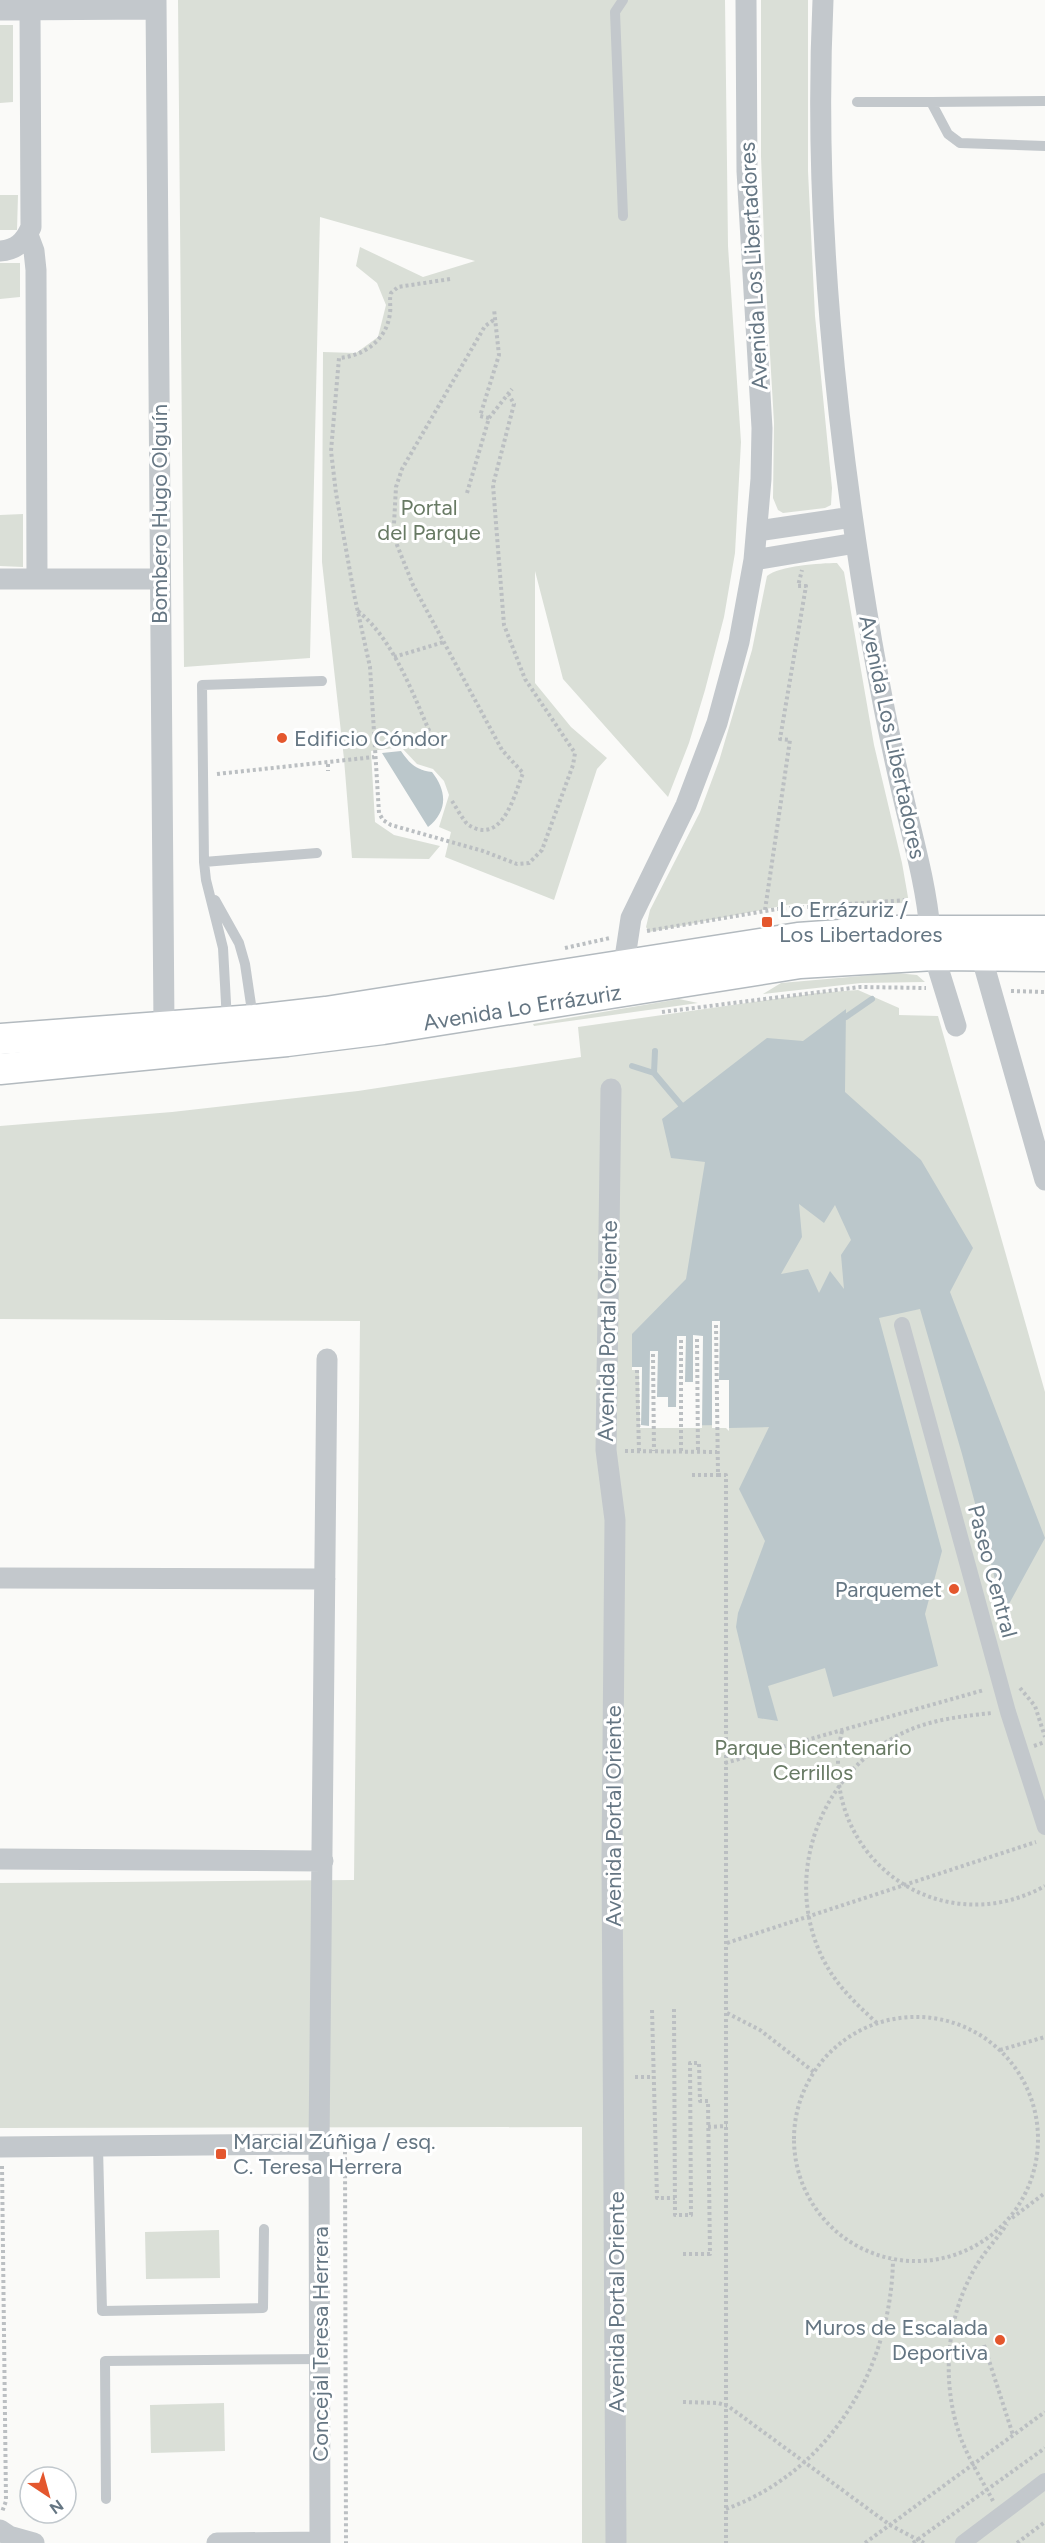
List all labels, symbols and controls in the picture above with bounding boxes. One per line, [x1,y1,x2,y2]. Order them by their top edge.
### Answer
street label: Avenida Los Libertadores [734,141,773,391]
street label: Bombero Hugo Olguín [146,404,173,624]
park label: Portal del Parque [377,494,481,546]
street label: Avenida Los Libertadores [853,613,932,861]
place label: Edificio Cóndor [294,725,448,752]
marker: Edificio Cóndor [275,731,289,745]
place label: Lo Errázuriz / Los Libertadores [779,896,943,948]
marker: Lo Errázuriz / Los Libertadores [760,915,774,929]
street label: Avenida Lo Errázuriz [421,978,623,1036]
street label: Avenida Portal Oriente [592,1220,623,1442]
street label: Paseo Central [962,1502,1023,1640]
place label: Parquemet [835,1576,942,1603]
marker: Parquemet [947,1582,961,1596]
street label: Avenida Portal Oriente [600,1705,627,1927]
park label: Parque Bicentenario Cerrillos [714,1734,912,1786]
place label: Marcial Zúñiga / esq. C. Teresa Herrera [233,2128,436,2180]
marker: Marcial Zúñiga / esq. C. Teresa Herrera [214,2147,228,2161]
street label: Avenida Portal Oriente [603,2191,630,2413]
street label: Concejal Teresa Herrera [307,2226,334,2462]
place label: Muros de Escalada Deportiva [804,2314,988,2366]
marker: Muros de Escalada Deportiva [993,2333,1007,2347]
north arrow [18,2465,78,2525]
text: N [46,2495,67,2518]

